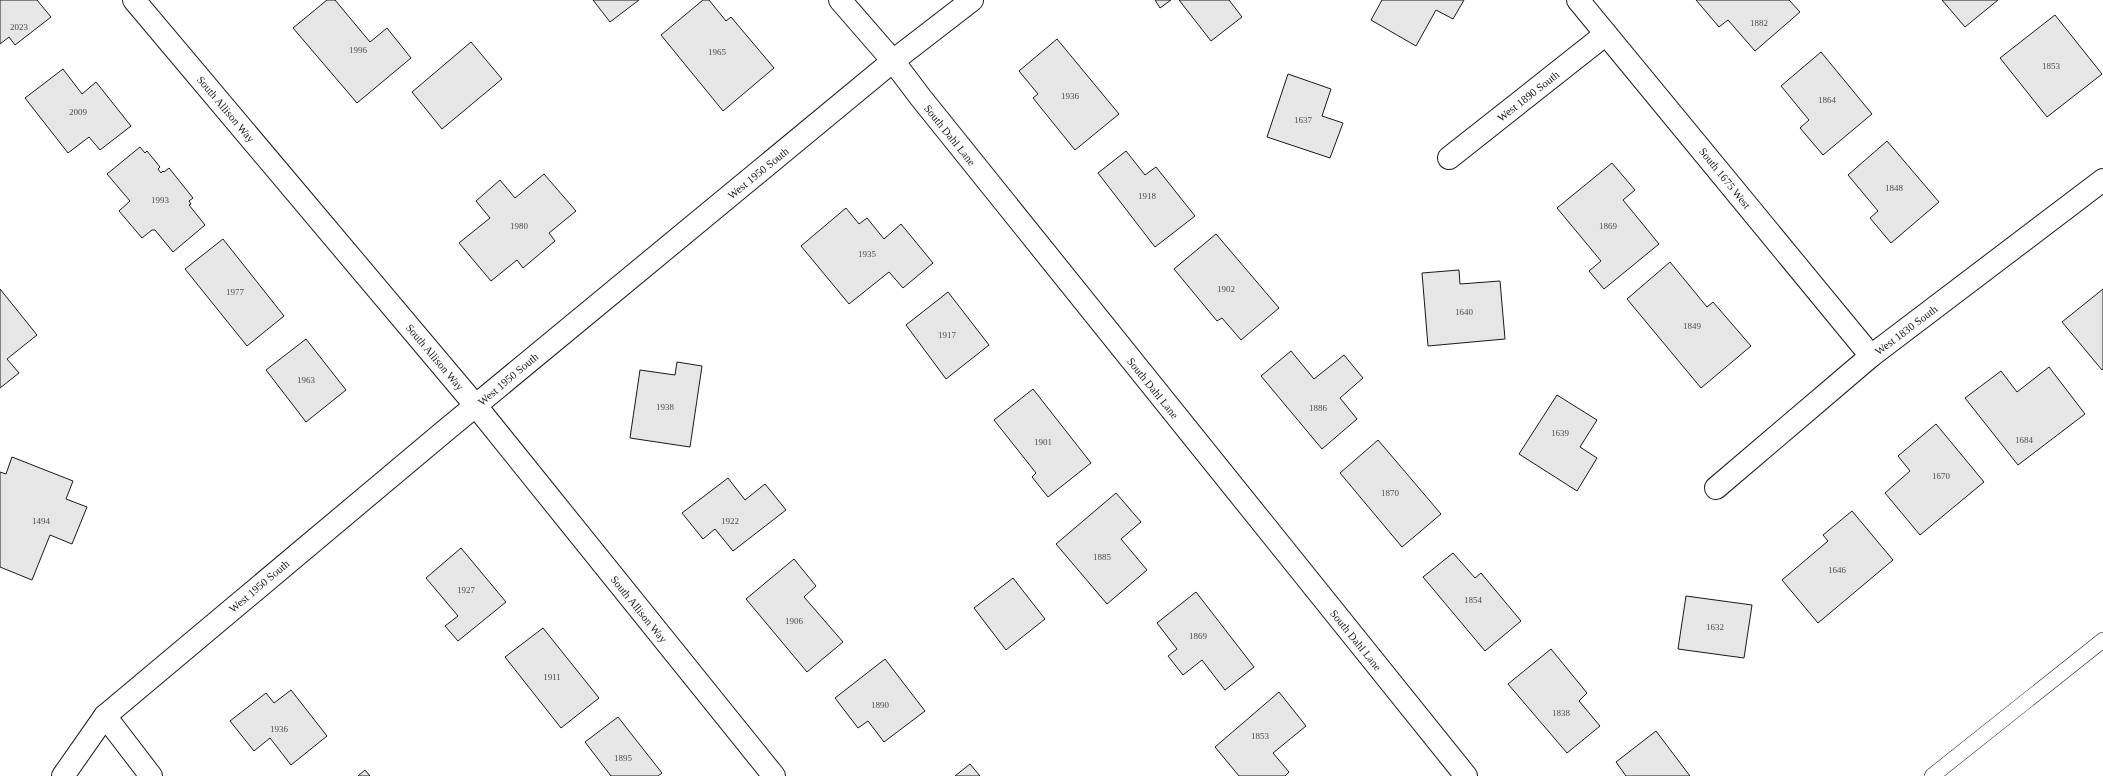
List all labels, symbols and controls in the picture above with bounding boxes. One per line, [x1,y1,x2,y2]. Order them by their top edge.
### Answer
house number: 1882 [1750,18,1768,28]
house number: 2023 [10,22,29,32]
house number: 1996 [349,45,368,55]
house number: 1965 [708,47,727,57]
house number: 1853 [2042,61,2061,71]
street label: West 1890 South [1495,68,1562,124]
street label: South Allison Way [195,73,257,145]
house number: 1936 [1061,91,1080,101]
house number: 1864 [1818,95,1837,105]
street label: South Dahl Lane [922,102,978,168]
house number: 2009 [69,107,88,117]
house number: 1637 [1294,115,1313,125]
street label: West 1950 South [725,144,791,201]
street label: South 1675 West [1697,145,1753,211]
house number: 1848 [1885,183,1904,193]
house number: 1918 [1138,191,1157,201]
house number: 1993 [151,195,170,205]
house number: 1980 [510,221,529,231]
house number: 1869 [1599,221,1618,231]
house number: 1935 [858,249,877,259]
house number: 1902 [1217,284,1235,294]
house number: 1977 [226,287,245,297]
street label: West 1830 South [1872,302,1940,357]
house number: 1640 [1455,307,1474,317]
street label: South Allison Way [404,321,466,393]
house number: 1849 [1683,321,1702,331]
house number: 1917 [938,330,957,340]
street label: West 1950 South [475,350,541,408]
street label: South Dahl Lane [1125,355,1181,421]
house number: 1963 [297,375,316,385]
house number: 1938 [656,402,675,412]
house number: 1886 [1309,403,1328,413]
house number: 1639 [1551,428,1570,438]
house number: 1684 [2015,435,2034,445]
house number: 1901 [1034,437,1052,447]
house number: 1670 [1932,471,1951,481]
house number: 1870 [1381,488,1400,498]
house number: 1494 [32,516,51,526]
house number: 1922 [721,516,739,526]
house number: 1885 [1093,552,1112,562]
street label: West 1950 South [226,557,292,615]
house number: 1646 [1828,565,1847,575]
street label: South Allison Way [608,573,670,645]
house number: 1927 [457,585,476,595]
house number: 1854 [1464,595,1483,605]
street label: South Dahl Lane [1328,607,1384,673]
house number: 1906 [785,616,804,626]
house number: 1632 [1706,622,1724,632]
house number: 1869 [1189,631,1208,641]
house number: 1911 [543,672,561,682]
house number: 1890 [871,700,890,710]
house number: 1838 [1552,708,1571,718]
house number: 1936 [270,724,289,734]
house number: 1853 [1251,731,1270,741]
house number: 1895 [614,753,633,763]

